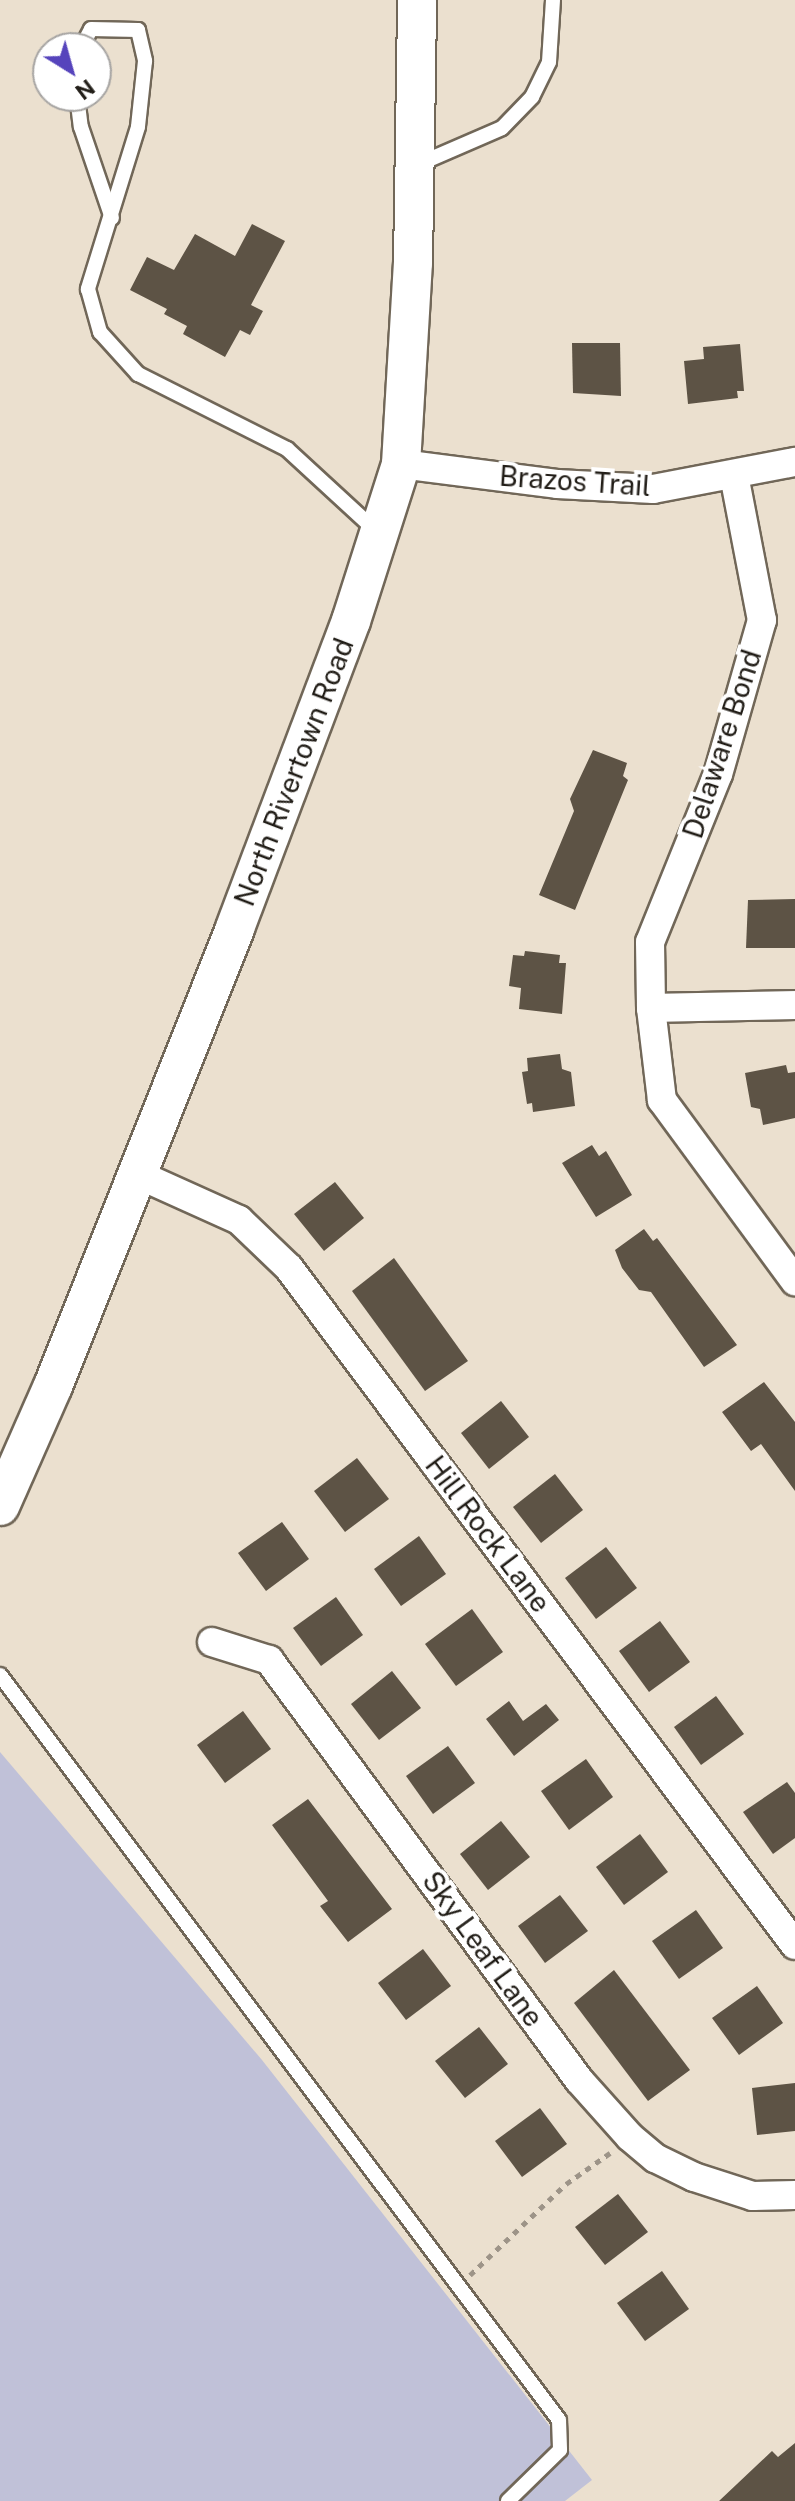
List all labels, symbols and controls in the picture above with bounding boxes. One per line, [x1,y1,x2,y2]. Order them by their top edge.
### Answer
north arrow [32,32,112,112]
text: N [71,74,100,105]
street label: Brazos Trail [498,459,652,503]
street label: North Rivertown Road [227,633,361,911]
street label: Delaware Bond [676,645,768,843]
street label: Hill Rock Lane [418,1449,558,1619]
street label: Sky Leaf Lane [415,1865,551,2033]

